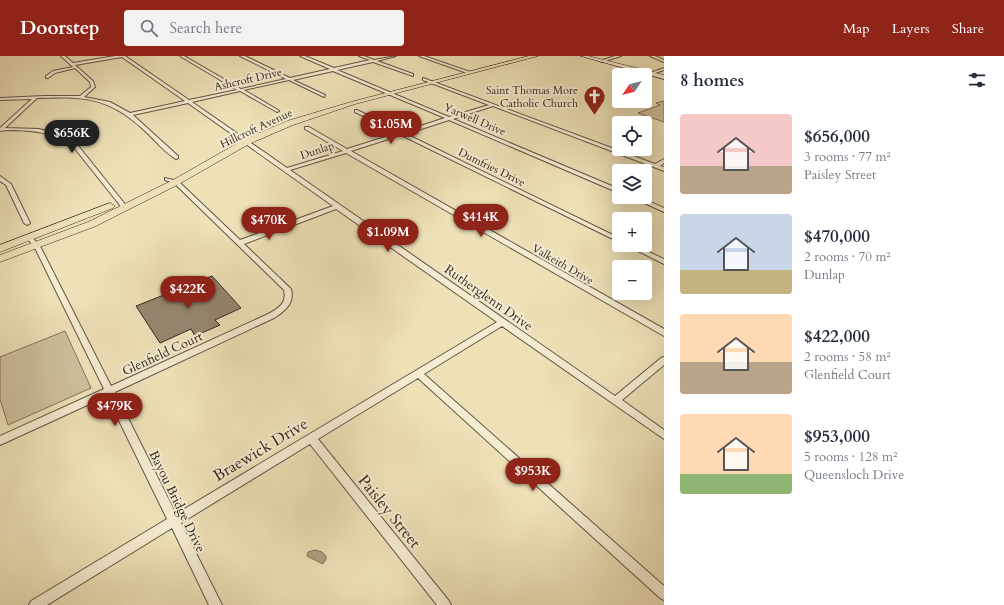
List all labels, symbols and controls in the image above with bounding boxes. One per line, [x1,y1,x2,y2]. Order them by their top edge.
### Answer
search box [124,10,404,46]
text: Doorstep [20,15,100,41]
icon: search [138,17,160,39]
text: Search here [170,18,242,38]
text: Map [843,19,870,38]
text: Layers [892,19,930,38]
text: Share [952,19,984,38]
street label: Ashcroft Drive [213,64,283,95]
north arrow [612,68,652,108]
map controls [612,68,652,300]
text: 8 homes [680,69,744,92]
icon: filters [966,69,988,91]
place label: Saint Thomas More Catholic Church [486,83,578,111]
church icon: Saint Thomas More Catholic Church [581,83,607,116]
street label: Yarwell Drive [442,100,508,139]
street label: Hillcroft Avenue [218,105,295,152]
pin: $1.05M [358,111,424,145]
text: $1.05M [369,115,413,133]
button: locate [612,116,652,156]
pin: $656K [44,120,100,154]
text: $656K [53,124,91,142]
text: $656,000 [804,125,870,148]
icon: home [712,130,760,178]
street label: Dunlap [298,138,336,163]
street label: Dumfries Drive [456,145,528,190]
text: 3 rooms · 77 m² [804,148,891,166]
button: layers [612,164,652,204]
text: Paisley Street [804,166,876,184]
pin: $414K [453,204,509,238]
pin: $470K [241,207,297,241]
text: $414K [462,208,500,226]
text: $470K [250,211,288,229]
button: + [612,212,652,252]
pin: $1.09M [355,219,421,253]
text: $1.09M [366,223,410,241]
text: $470,000 [804,225,870,248]
icon: home [712,230,760,278]
street label: Valkeith Drive [529,241,596,288]
text: 2 rooms · 70 m² [804,248,891,266]
button: − [612,260,652,300]
street label: Rutherglenn Drive [441,261,536,335]
text: Dunlap [804,266,845,284]
pin: $422K [160,276,216,310]
text: $422K [169,280,207,298]
text: $422,000 [804,325,870,348]
street label: Glenfield Court [119,327,206,380]
icon: home [712,330,760,378]
text: 2 rooms · 58 m² [804,348,891,366]
text: Glenfield Court [804,366,891,384]
pin: $479K [87,393,143,427]
text: $479K [96,397,134,415]
street label: Braewick Drive [209,413,312,487]
text: $953,000 [804,425,870,448]
icon: home [712,430,760,478]
street label: Bayou Bridge Drive [145,447,210,555]
text: 5 rooms · 128 m² [804,448,897,466]
pin: $953K [505,458,561,492]
text: $953K [514,462,552,480]
text: Queensloch Drive [804,466,904,484]
street label: Paisley Street [353,470,426,553]

